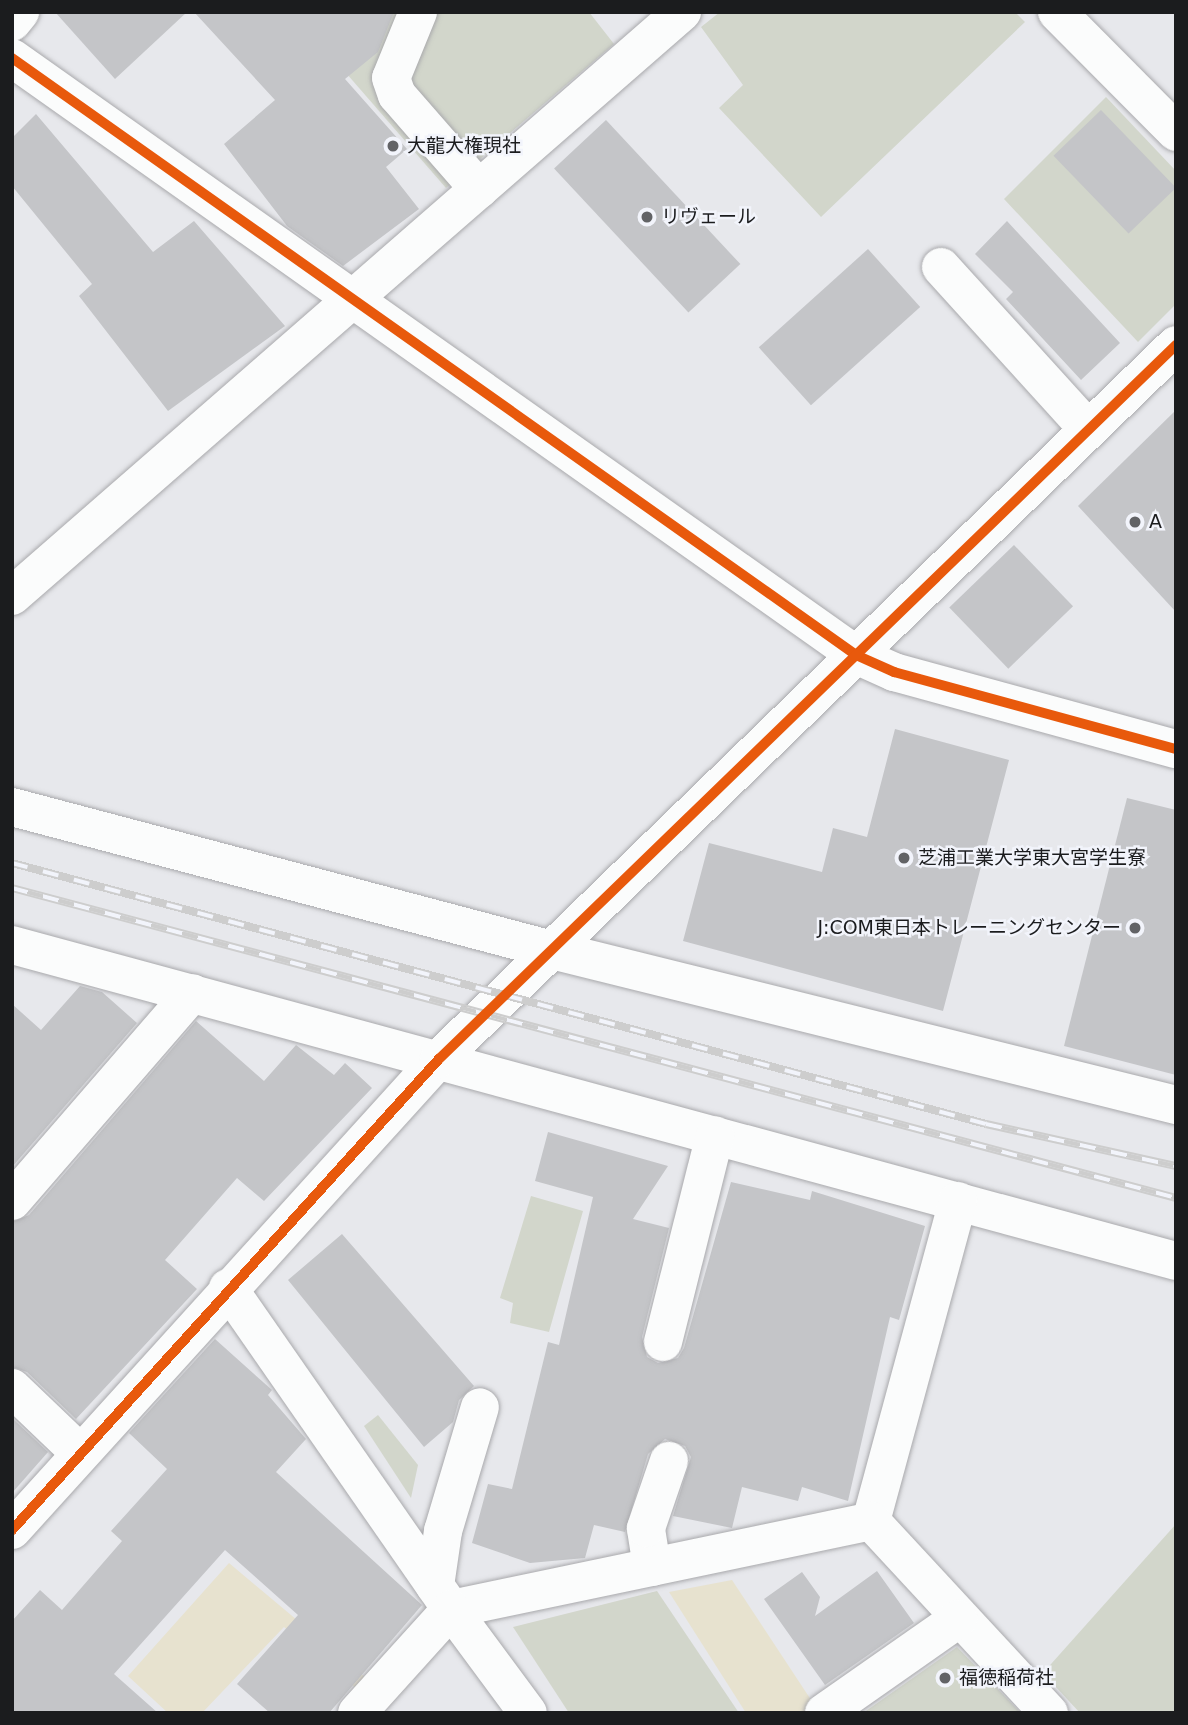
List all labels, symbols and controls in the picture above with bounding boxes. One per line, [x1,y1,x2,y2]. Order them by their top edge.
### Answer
place label: 大龍大権現社 [407,135,521,157]
marker: 大龍大権現社 [385,138,401,154]
place label: リヴェール [661,206,756,228]
marker: リヴェール [639,209,655,225]
place label: A [1149,511,1162,533]
marker: A [1127,514,1143,530]
place label: 芝浦工業大学東大宮学生寮 [918,847,1146,869]
marker: 芝浦工業大学東大宮学生寮 [896,850,912,866]
place label: J:COM東日本トレーニングセンター [817,917,1121,939]
marker: J:COM東日本トレーニングセンター [1127,920,1143,936]
place label: 福徳稲荷社 [959,1667,1054,1689]
marker: 福徳稲荷社 [937,1670,953,1686]

